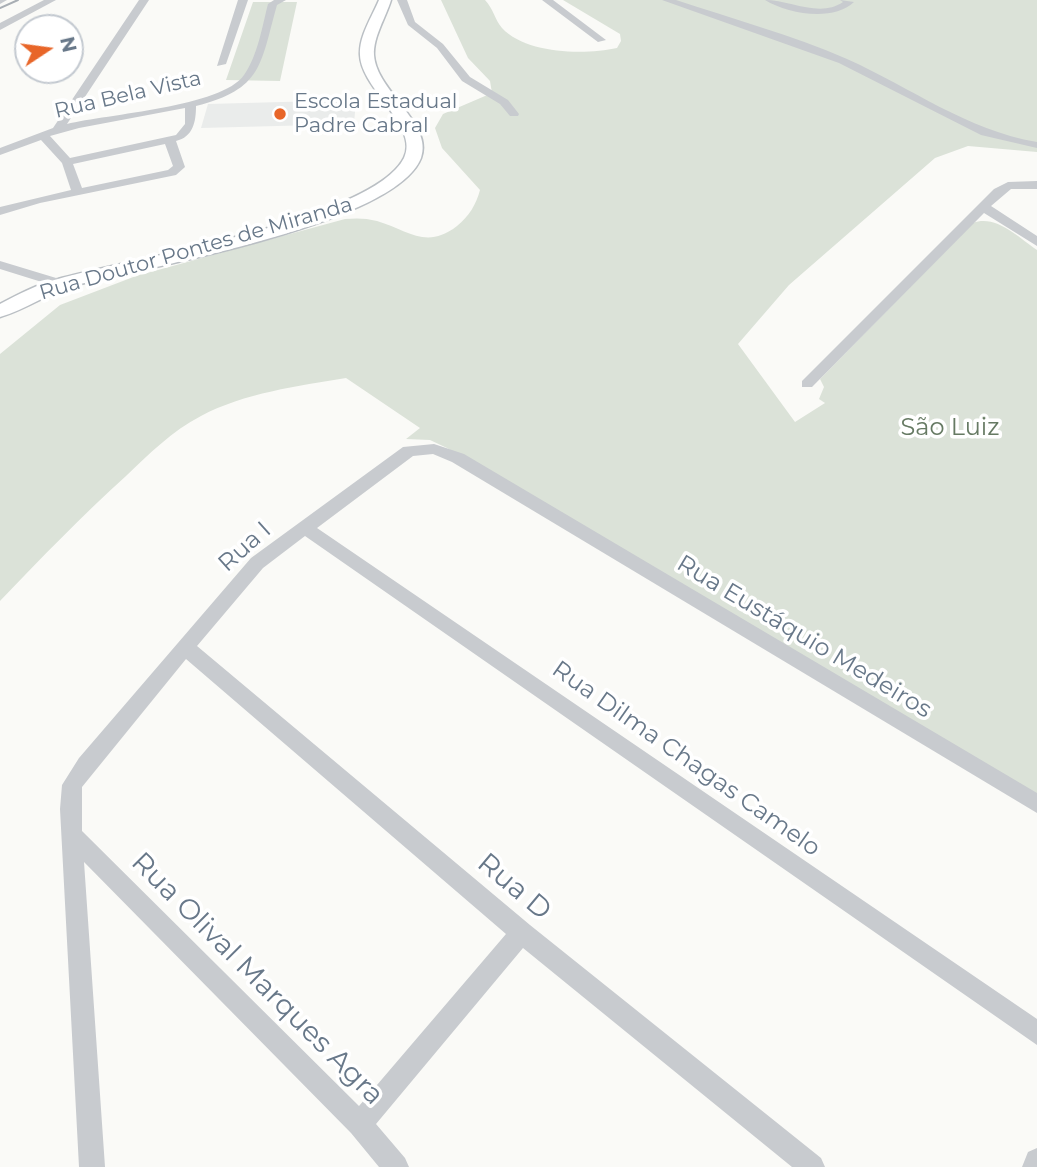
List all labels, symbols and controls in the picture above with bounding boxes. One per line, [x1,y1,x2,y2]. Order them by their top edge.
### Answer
north arrow [14,14,84,84]
text: N [55,35,81,55]
street label: Rua Bela Vista [52,66,204,124]
place label: Escola Estadual Padre Cabral [294,89,457,139]
marker: Escola Estadual Padre Cabral [272,106,288,122]
street label: Rua Doutor Pontes de Miranda [36,192,356,306]
park label: São Luiz [900,414,1000,442]
street label: Rua I [213,516,277,578]
street label: Rua Eustáquio Medeiros [671,549,937,725]
street label: Rua Dilma Chagas Camelo [546,655,826,863]
street label: Rua Olival Marques Agra [124,846,390,1112]
street label: Rua D [470,846,558,928]

